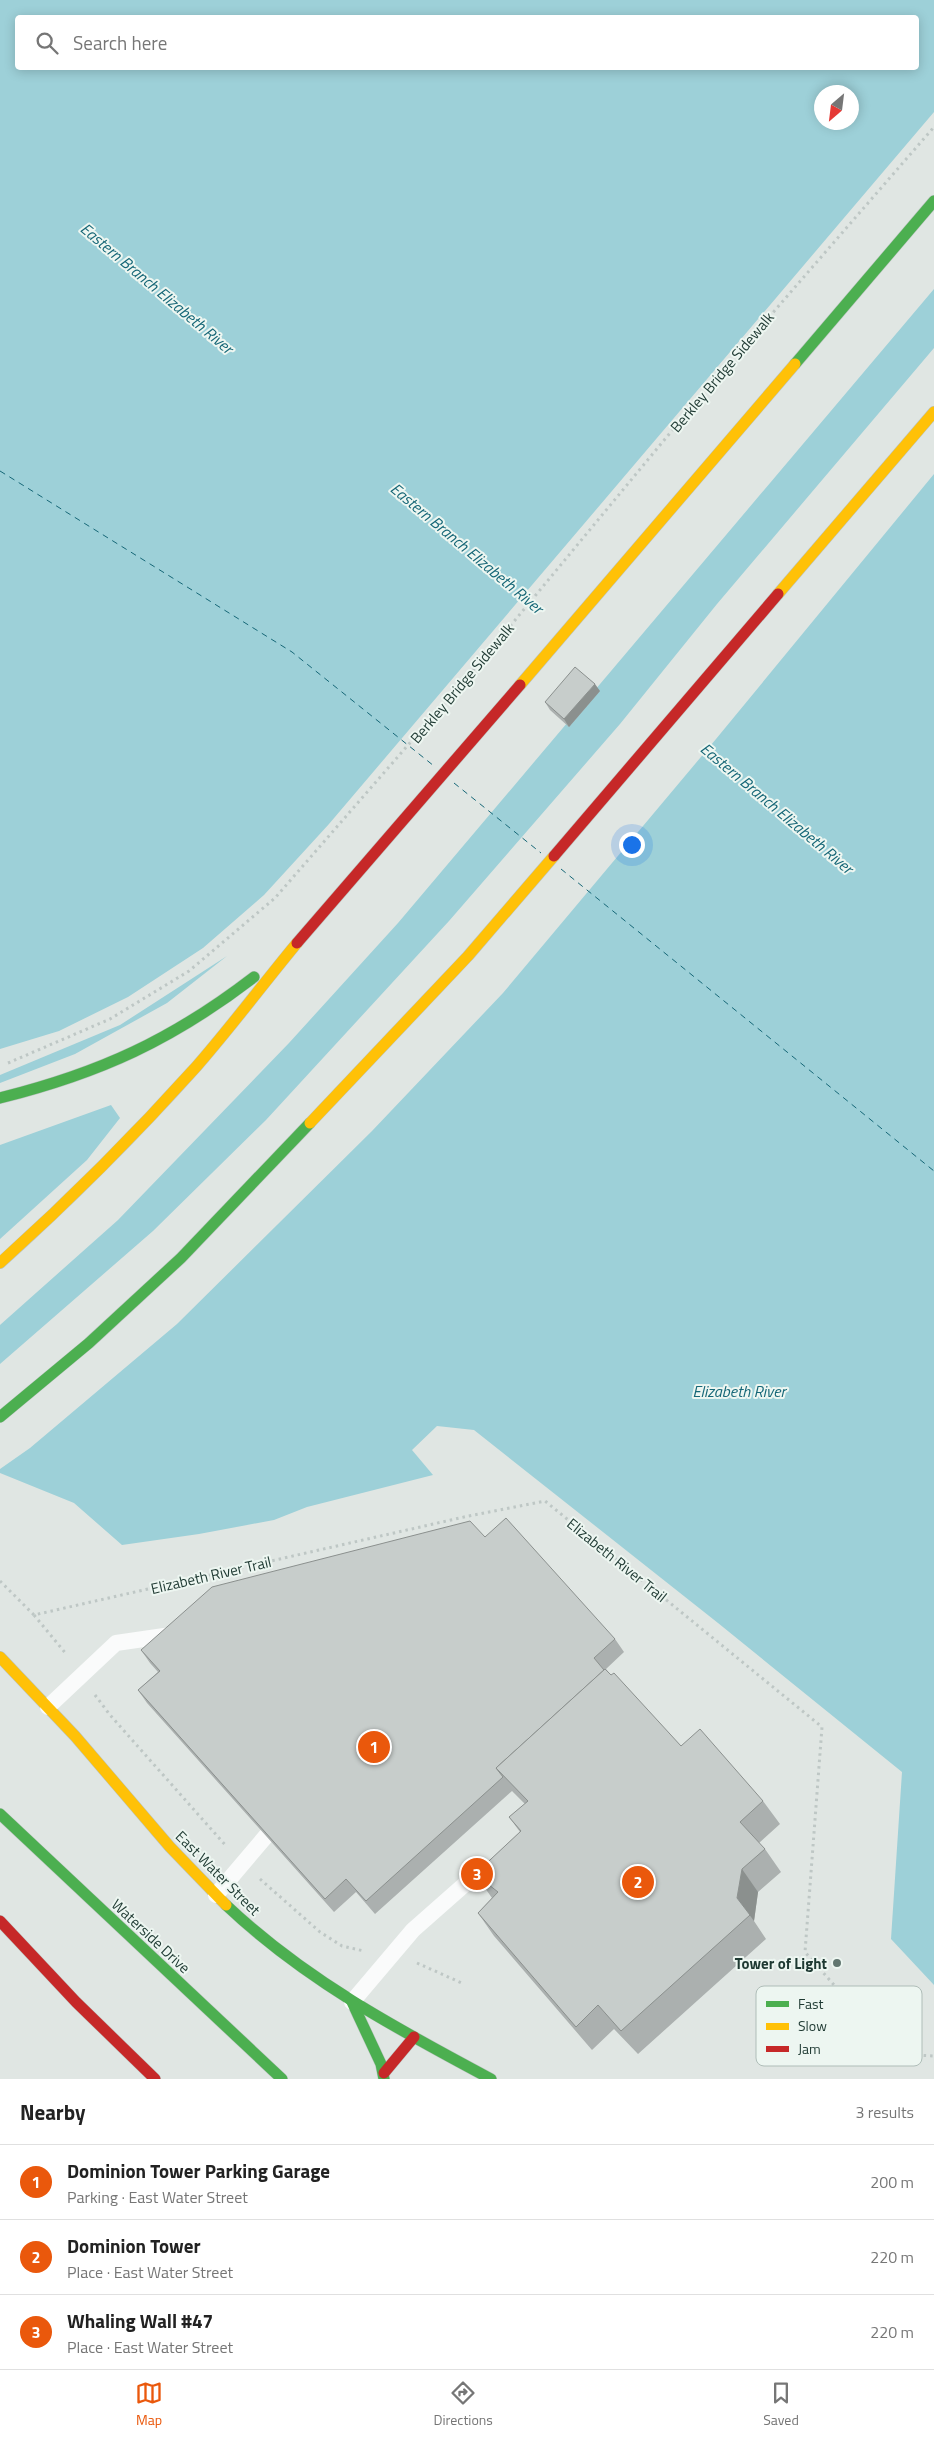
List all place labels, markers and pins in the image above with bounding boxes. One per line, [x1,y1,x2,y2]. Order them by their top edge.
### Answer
pin: 1 [358,1728,390,1766]
pin: 3 [461,1855,493,1893]
pin: 2 [622,1863,654,1901]
place label: Tower of Light [735,1952,828,1975]
marker: Tower of Light [831,1957,843,1969]

